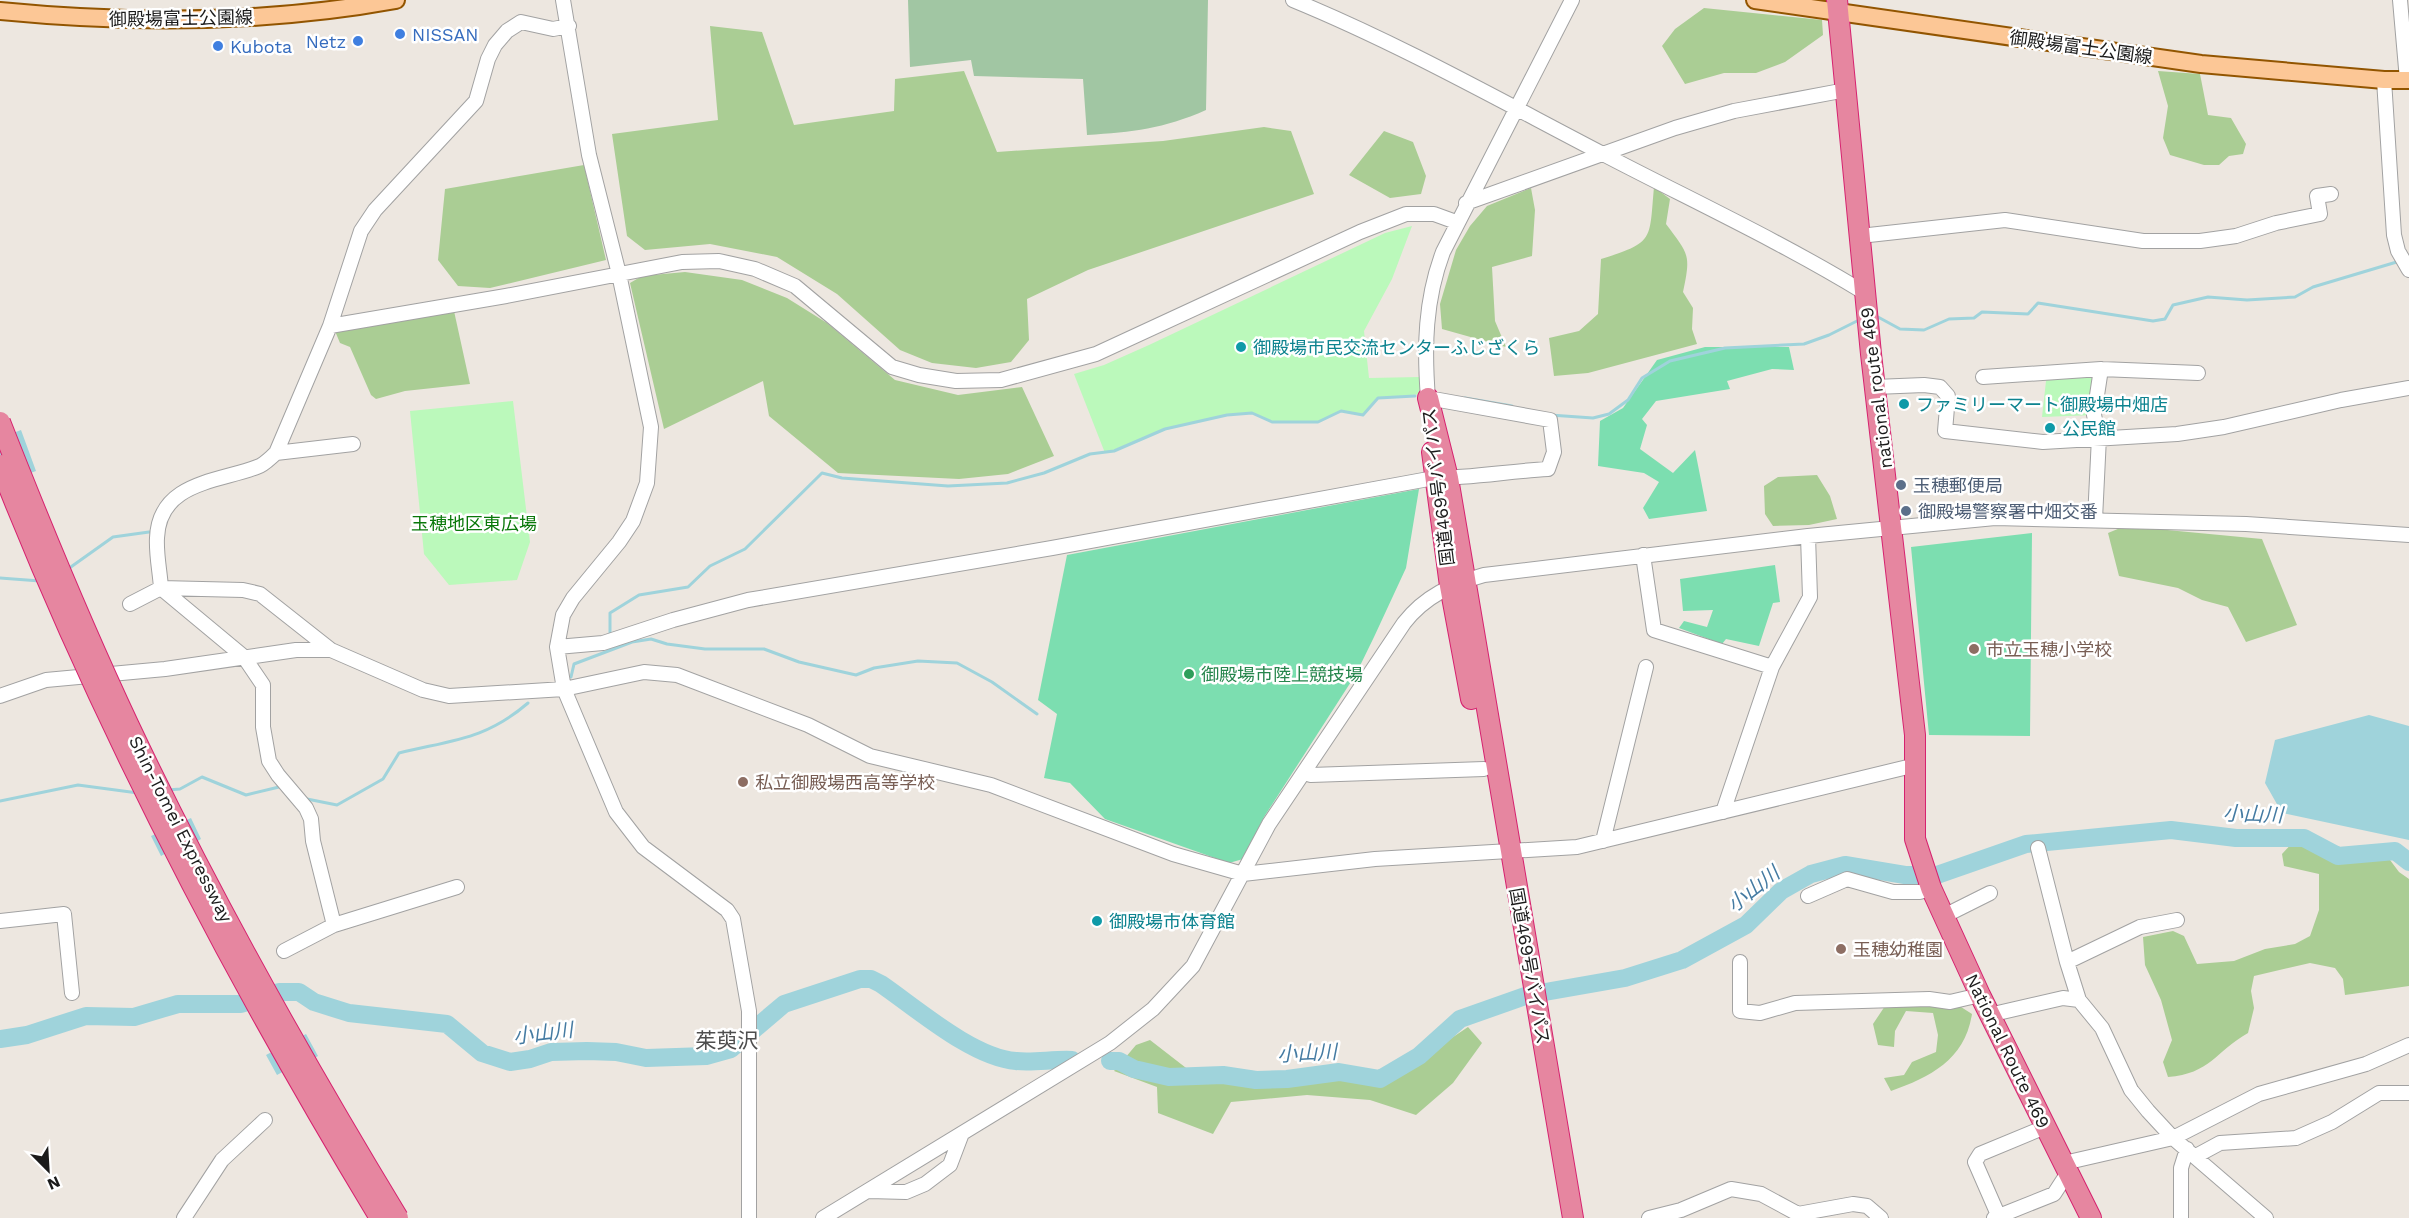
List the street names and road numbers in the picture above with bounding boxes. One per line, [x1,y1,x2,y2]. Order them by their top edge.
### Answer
street label: 御殿場富士公園線 [109,6,253,30]
street label: 御殿場富士公園線 [2008,27,2154,67]
street label: national route 469 [1856,306,1896,470]
street label: 国道469号バイパス [1418,407,1458,567]
street label: Shin-Tomei Expressway [125,732,238,926]
street label: 国道469号バイパス [1506,886,1554,1046]
street label: National Route 469 [1961,970,2055,1132]

